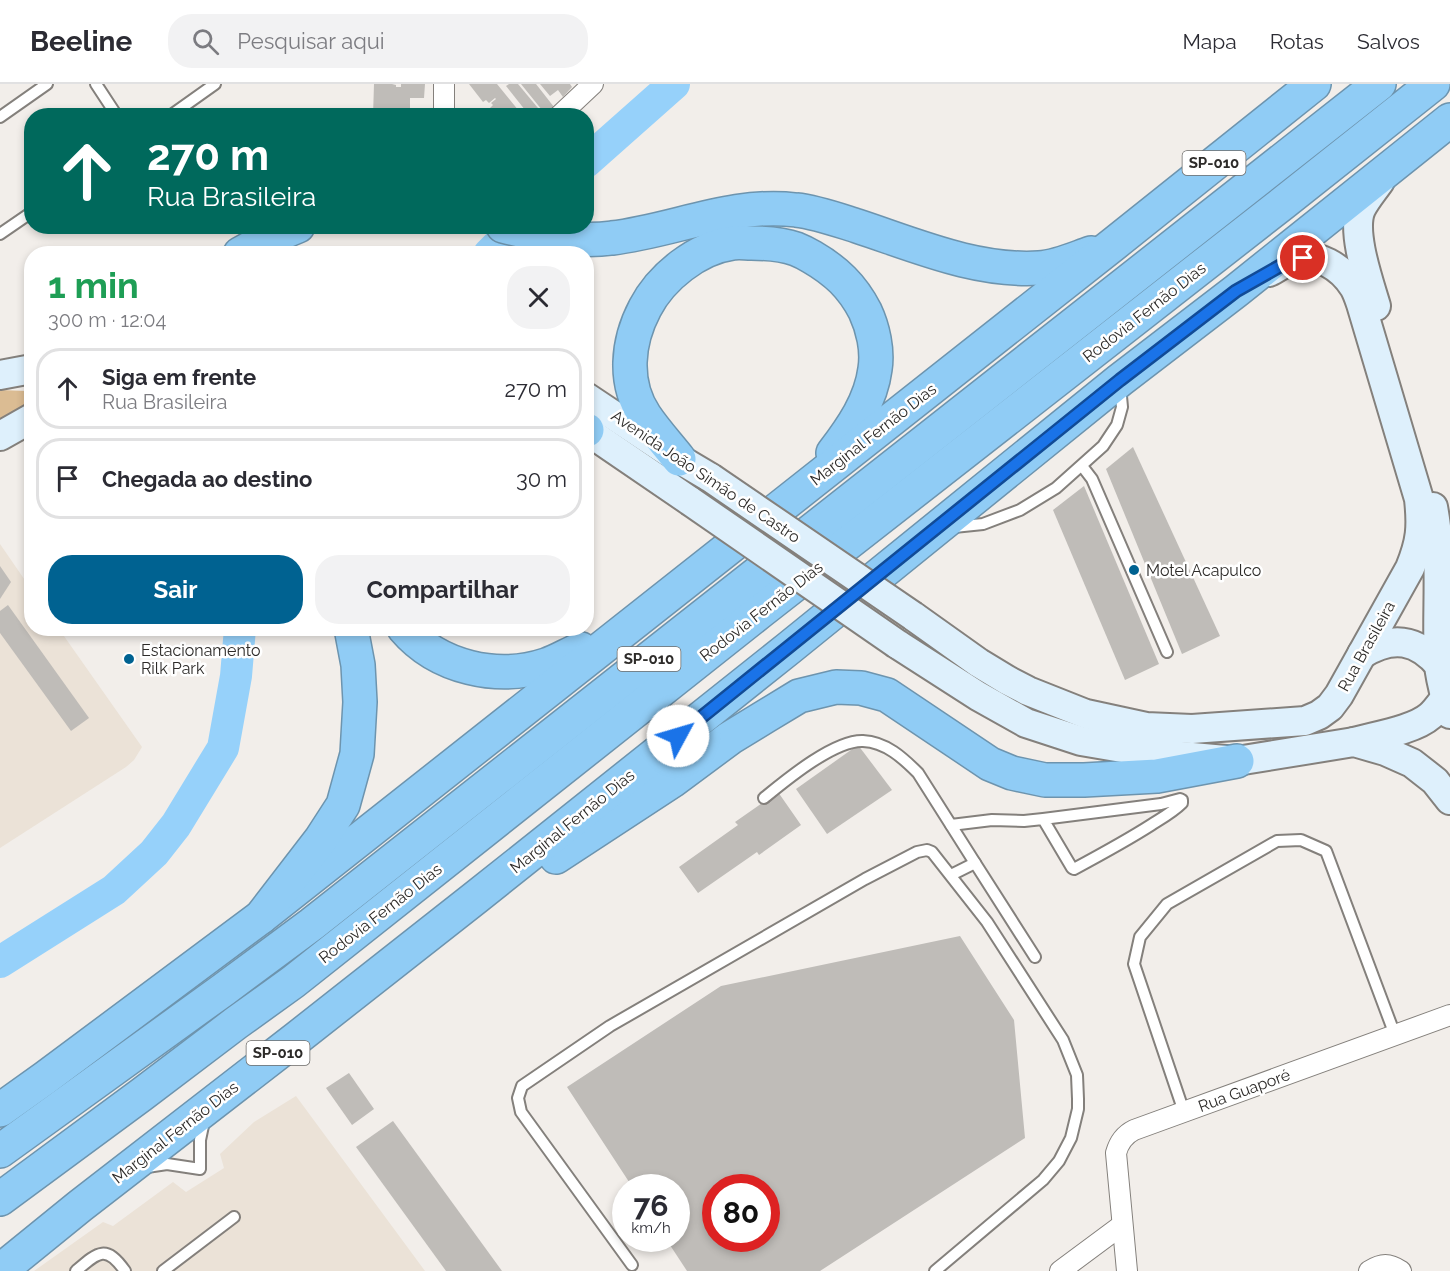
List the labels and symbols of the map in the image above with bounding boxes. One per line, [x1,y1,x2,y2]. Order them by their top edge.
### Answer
road number: SP-010 [1182,151,1246,175]
pin [1277,232,1328,283]
street label: Rodovia Fernão Dias [1079,258,1210,366]
street label: Marginal Fernão Dias [807,379,940,489]
street label: Avenida João Simão de Castro [608,406,804,547]
street label: Rodovia Fernão Dias [696,557,827,665]
place label: Motel Acapulco [1146,561,1261,580]
marker: Motel Acapulco [1127,563,1141,577]
street label: Rua Brasileira [1334,598,1399,695]
place label: Estacionamento Rilk Park [141,641,260,678]
road number: SP-010 [618,647,680,671]
marker: Estacionamento Rilk Park [122,652,136,666]
position arrow [646,704,710,768]
street label: Marginal Fernão Dias [506,765,638,877]
street label: Rodovia Fernão Dias [315,859,446,967]
road number: SP-010 [246,1041,310,1065]
street label: Rua Guaporé [1196,1065,1293,1116]
street label: Marginal Fernão Dias [109,1077,242,1187]
speed limit sign: 80 [702,1174,780,1252]

